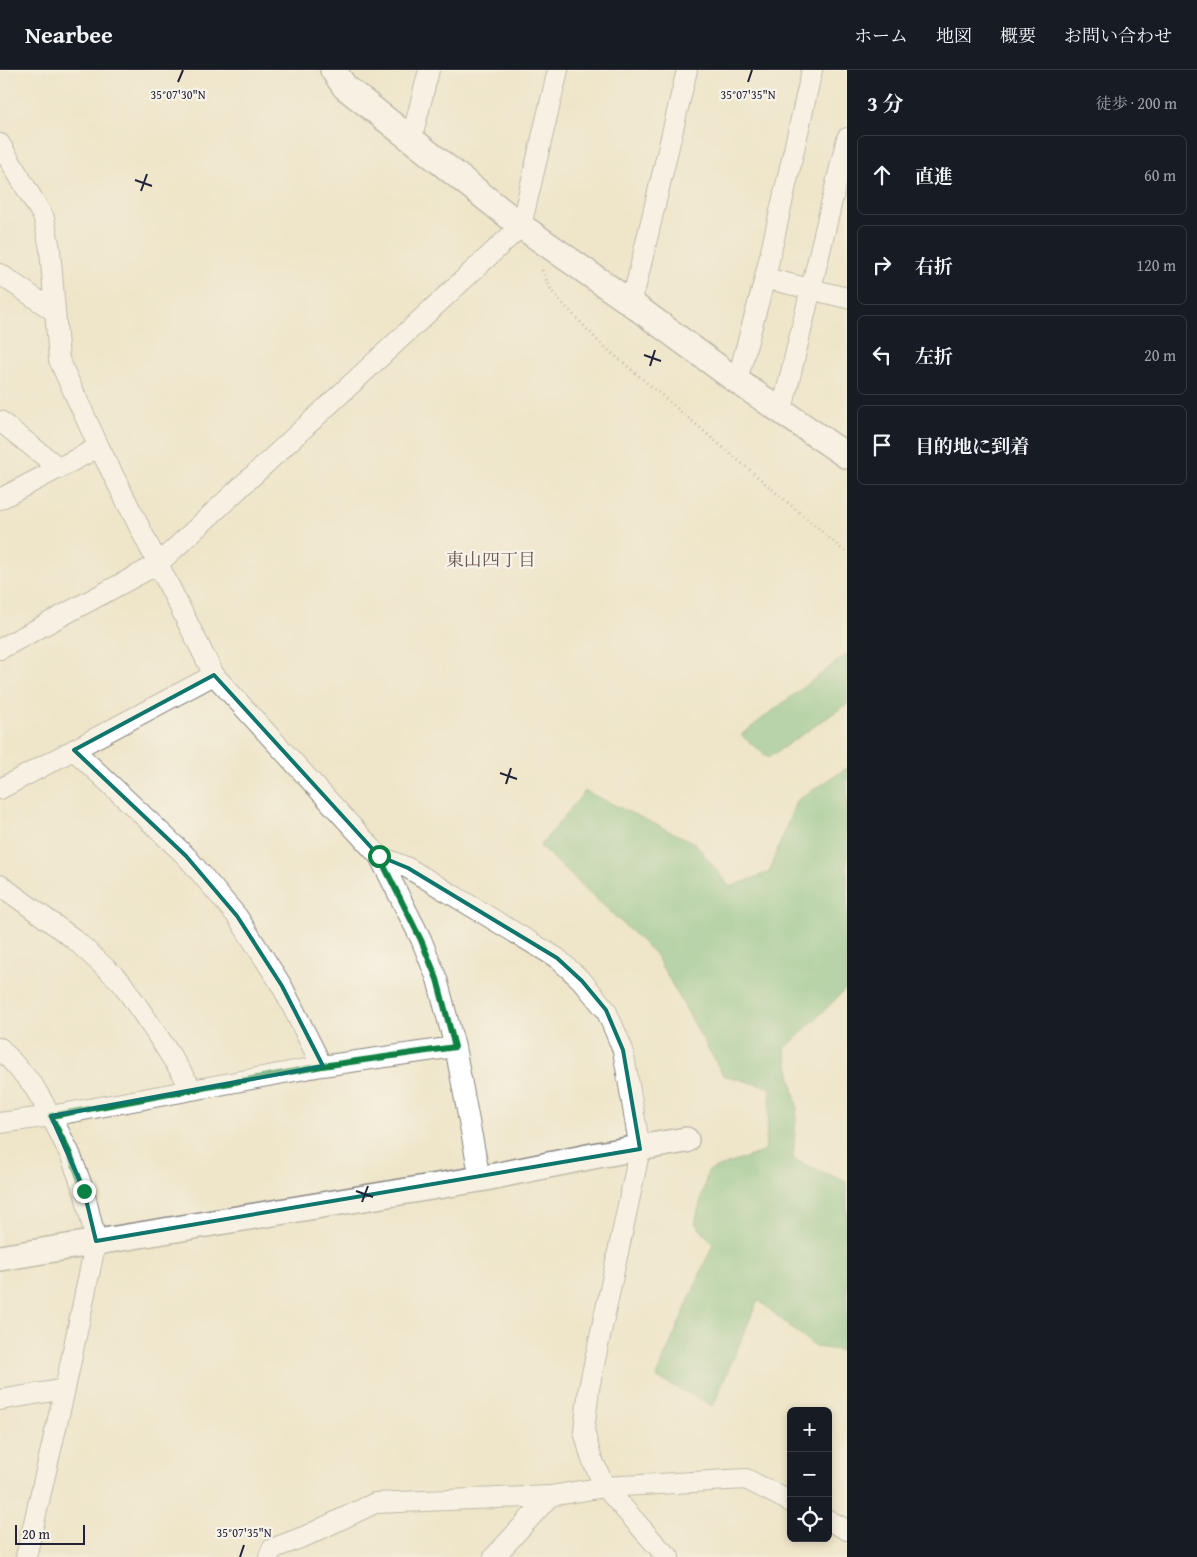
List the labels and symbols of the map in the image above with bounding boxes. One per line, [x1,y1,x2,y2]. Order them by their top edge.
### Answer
text: 35°07'30"N [150,86,206,103]
text: 35°07'35"N [720,86,776,103]
district label: 東山四丁目 [446,546,536,573]
route start [368,845,391,868]
route end [73,1180,96,1203]
scale bar [15,1522,85,1545]
text: 35°07'35"N [216,1524,272,1541]

